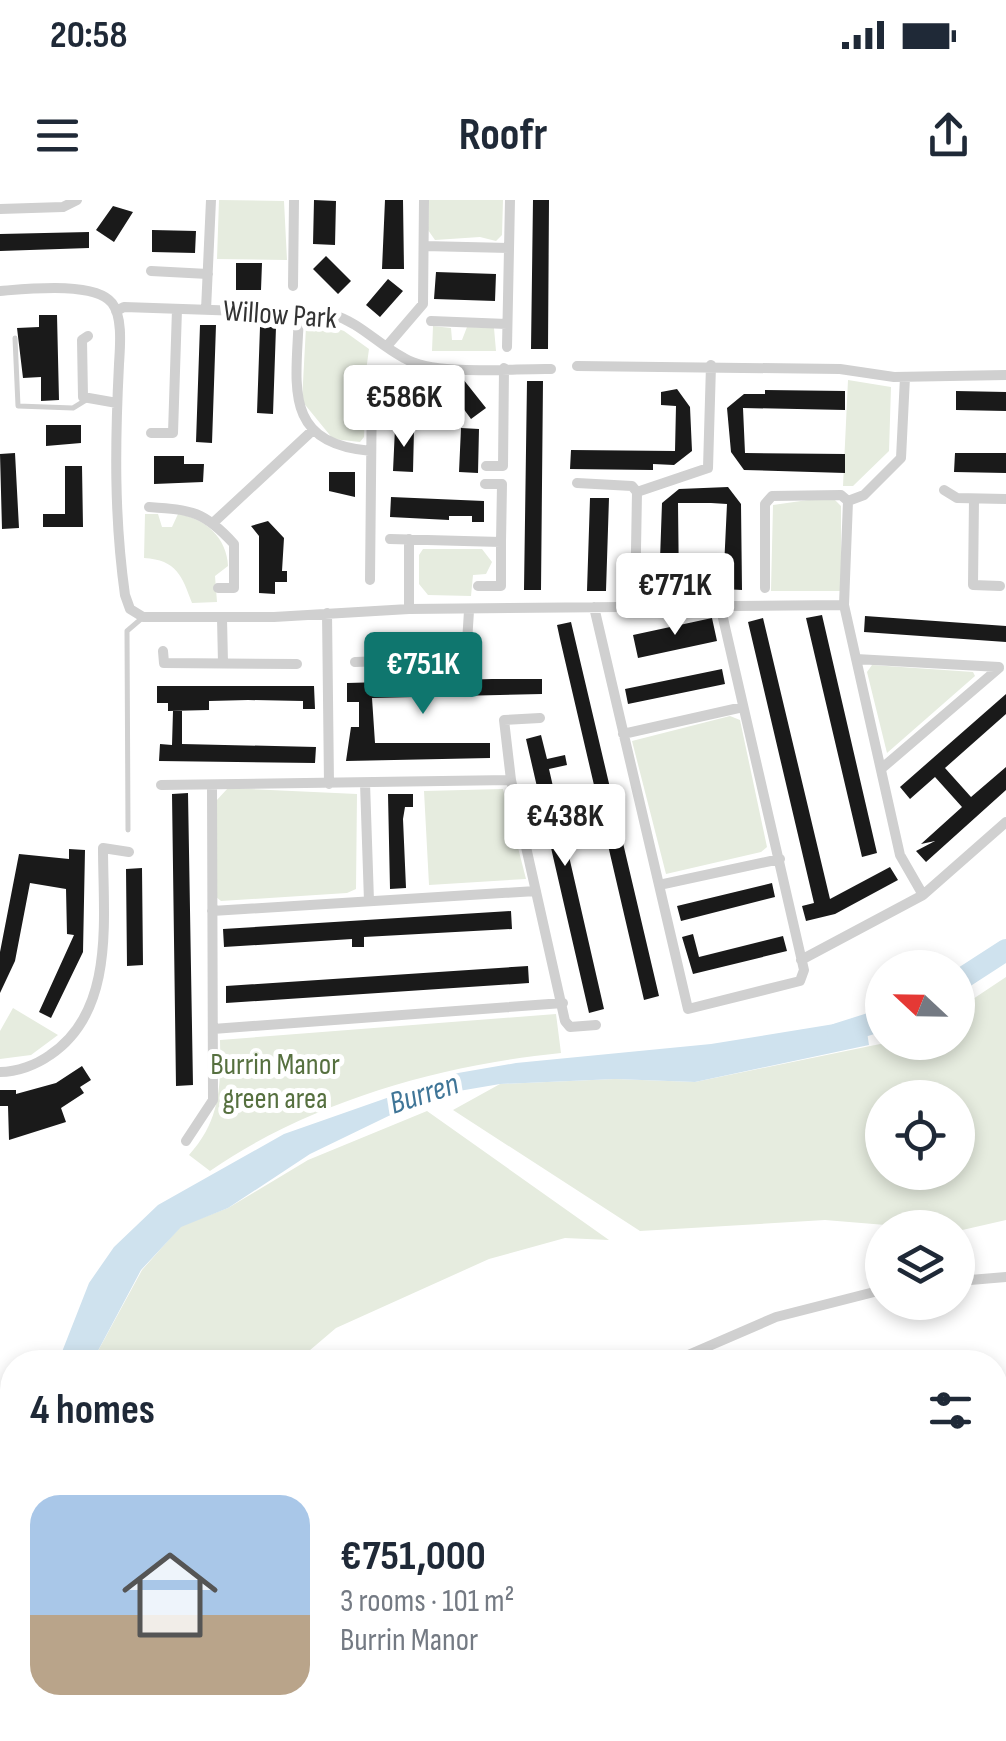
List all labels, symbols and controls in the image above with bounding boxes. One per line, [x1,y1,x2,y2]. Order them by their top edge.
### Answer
text: 20:58 [50,13,127,58]
icon: menu [30,108,85,163]
text: Roofr [459,108,547,163]
icon: share [921,108,976,163]
street label: Willow Park [222,293,339,337]
pin: €586K [334,365,474,450]
text: €586K [366,378,442,417]
pin: €771K [605,553,745,638]
text: €771K [638,566,712,605]
pin: €751K [353,632,493,717]
text: €751K [386,645,460,684]
pin: €438K [495,784,635,869]
text: €438K [526,797,604,836]
north arrow [865,950,975,1060]
map controls [865,950,975,1320]
park label: Burrin Manor green area [210,1047,340,1117]
water label: Burren [384,1065,464,1123]
button: locate [865,1080,975,1190]
button: layers [865,1210,975,1320]
icon: filters [923,1383,978,1438]
text: 4 homes [30,1385,155,1436]
text: €751,000 [340,1531,486,1582]
icon: home [110,1535,230,1655]
text: 3 rooms · 101 m² [340,1582,515,1621]
text: Burrin Manor [340,1621,478,1660]

